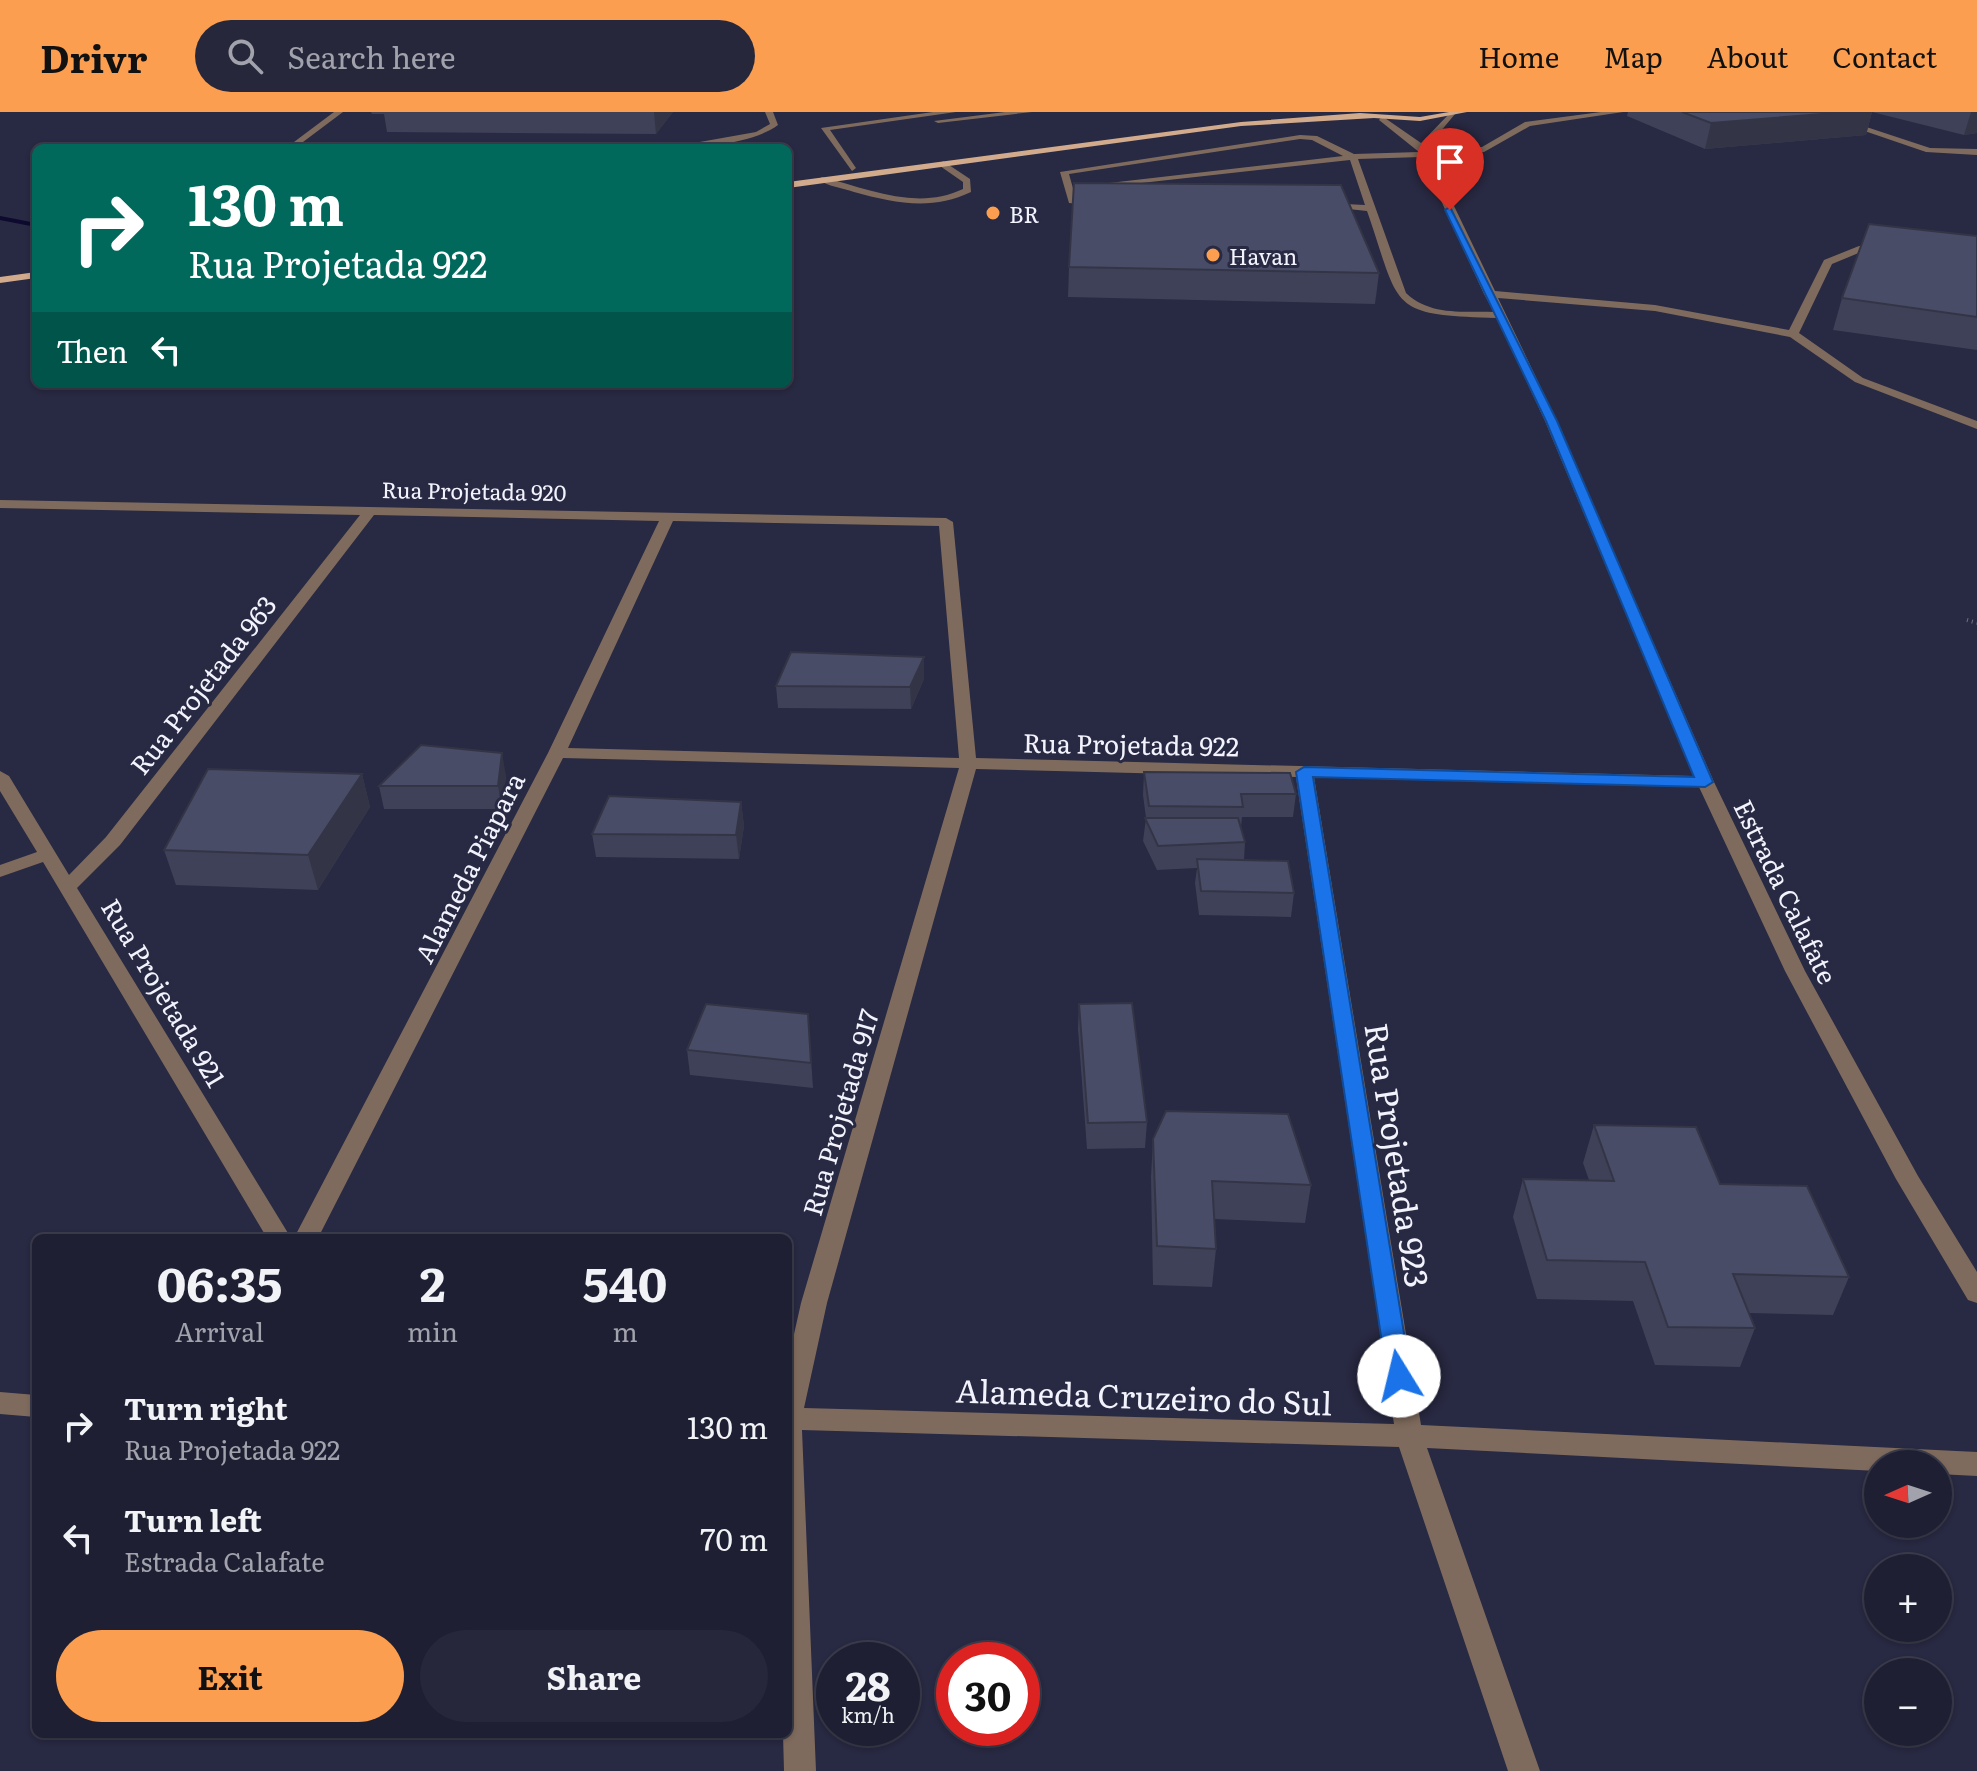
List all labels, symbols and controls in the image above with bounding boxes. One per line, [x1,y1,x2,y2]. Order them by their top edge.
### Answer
search box [195,20,755,92]
text: Drivr [40,28,147,85]
icon: search [223,34,267,78]
text: Search here [287,34,456,78]
text: Home [1478,35,1559,77]
text: Map [1603,35,1663,77]
text: About [1707,35,1788,77]
text: Contact [1832,35,1937,77]
pin [1416,128,1484,210]
icon: arrive [1428,140,1472,184]
text: 130 m [188,160,344,243]
icon: right [56,176,160,280]
place label: BR [1009,197,1040,230]
marker: BR [984,204,1002,222]
text: Rua Projetada 922 [188,236,487,289]
place label: Havan [1229,239,1297,272]
marker: Havan [1204,246,1222,264]
text: Then [56,328,128,372]
icon: left [144,328,188,372]
street label: Rua Projetada 920 [381,472,567,508]
street label: Rua Projetada 963 [119,586,285,782]
street label: Rua Projetada 922 [1023,722,1239,764]
street label: Alameda Piapara [403,765,533,969]
street label: Estrada Calafate [1725,792,1849,990]
street label: Rua Projetada 921 [93,890,237,1094]
street label: Rua Projetada 917 [791,1004,887,1220]
street label: Rua Projetada 923 [1354,1019,1444,1291]
text: 06:35 [157,1246,282,1317]
text: 2 [420,1246,445,1317]
text: 540 [583,1246,667,1317]
text: Arrival [175,1311,264,1350]
text: min [407,1311,458,1350]
text: m [612,1311,638,1350]
position arrow [1357,1334,1441,1418]
street label: Alameda Cruzeiro do Sul [955,1364,1333,1426]
text: Turn right [124,1385,288,1429]
icon: right [56,1404,100,1448]
text: 130 m [687,1404,768,1448]
text: Rua Projetada 922 [124,1429,340,1468]
north arrow [1864,1450,1952,1538]
map controls [1864,1450,1952,1746]
text: Turn left [124,1497,262,1541]
icon: left [56,1516,100,1560]
text: 70 m [700,1516,768,1560]
text: Estrada Calafate [124,1541,325,1580]
button: + [1864,1554,1952,1642]
button: Exit [56,1630,404,1722]
button: Share [420,1630,768,1722]
speed limit sign: 30 [936,1642,1040,1746]
text: 28 [845,1654,891,1713]
button: − [1864,1658,1952,1746]
text: km/h [841,1699,895,1729]

